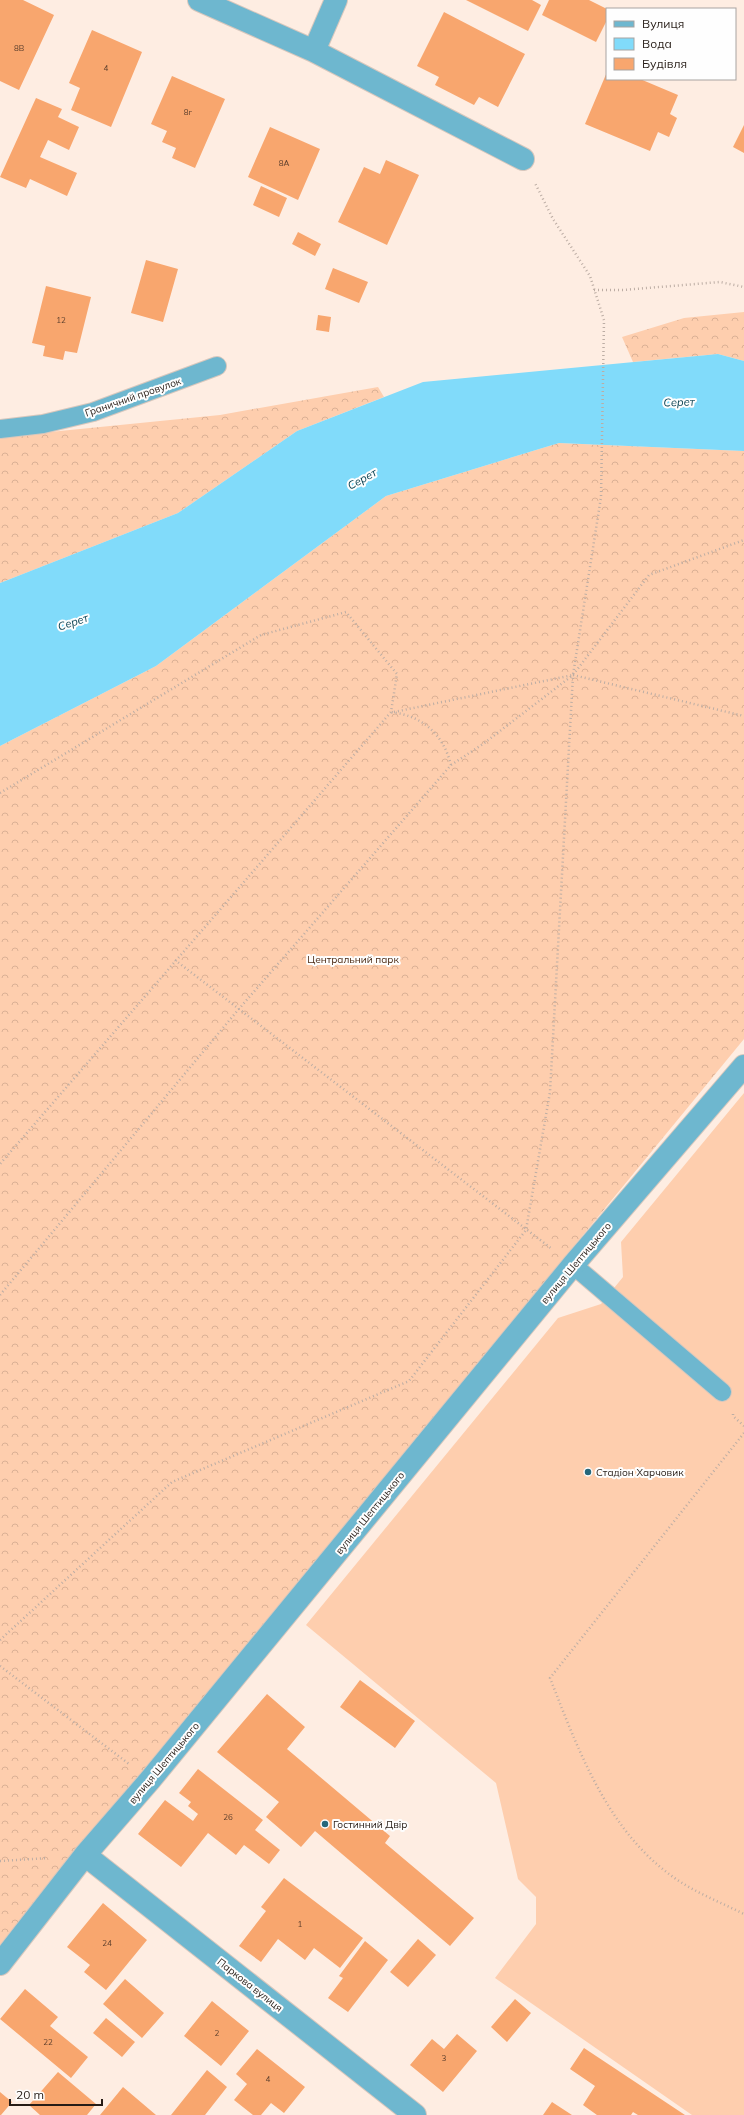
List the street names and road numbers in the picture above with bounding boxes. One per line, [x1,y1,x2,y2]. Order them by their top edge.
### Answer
street label: Граничний провулок [83,374,183,420]
street label: вулиця Шептицького [538,1219,614,1306]
street label: вулиця Шептицького [333,1469,407,1557]
street label: вулиця Шептицького [126,1719,202,1806]
street label: Паркова вулиця [215,1955,285,2015]

